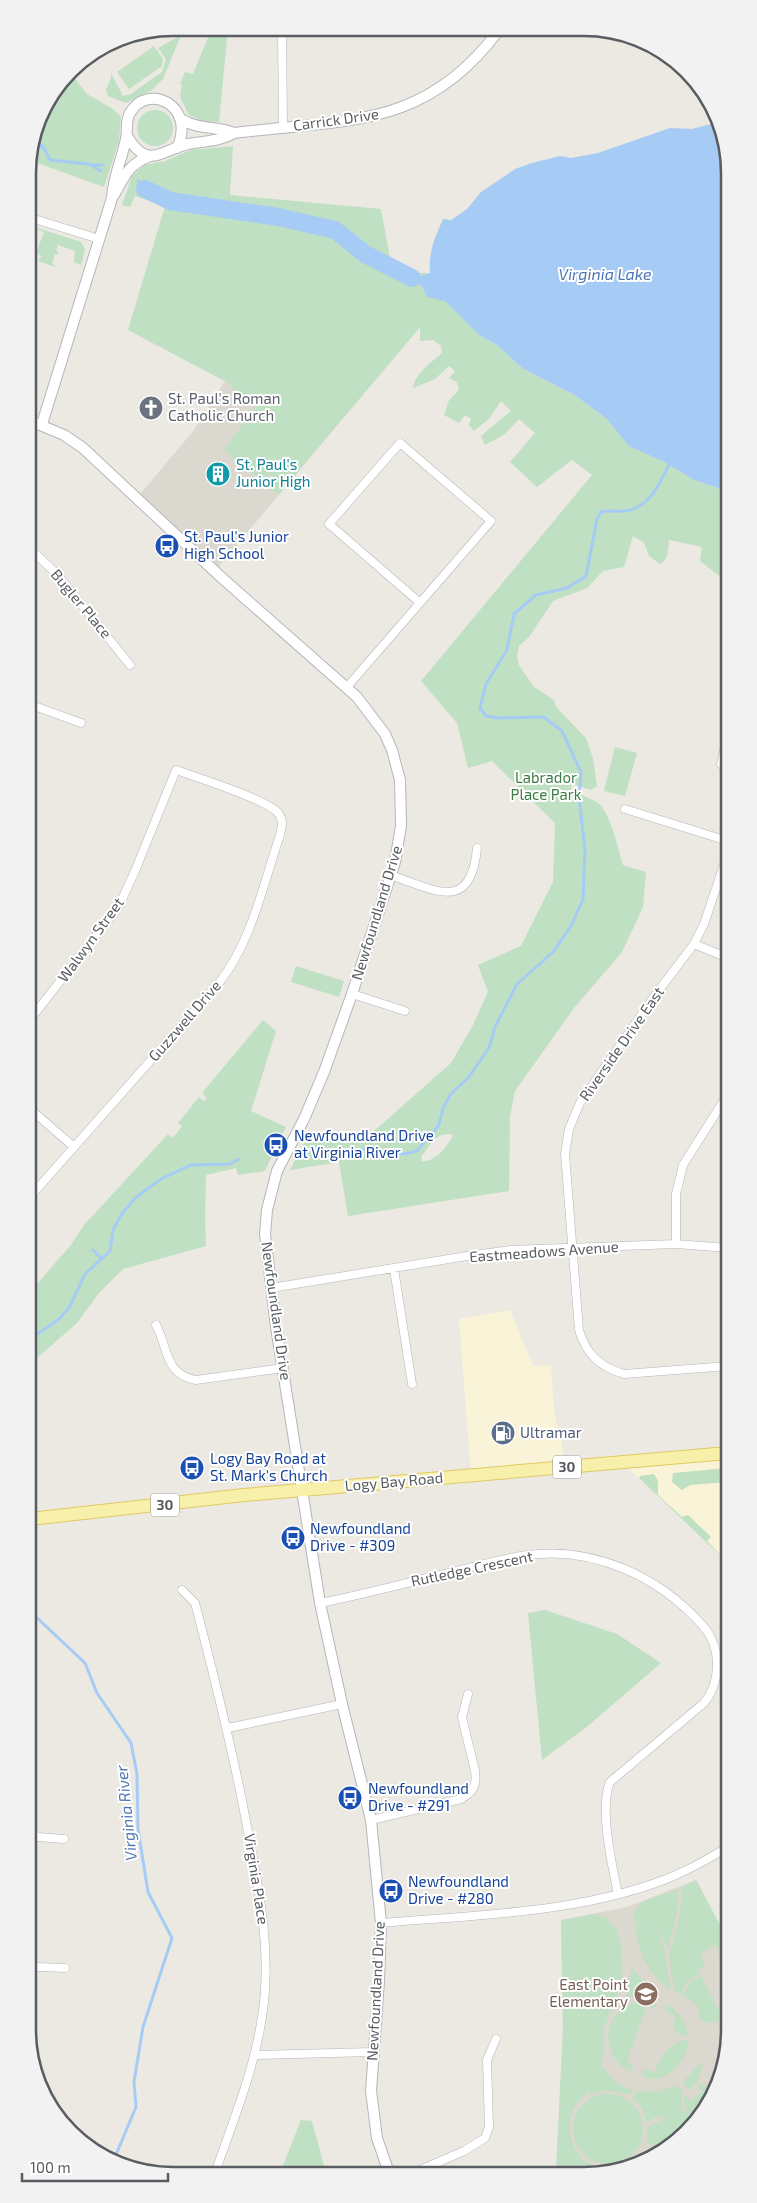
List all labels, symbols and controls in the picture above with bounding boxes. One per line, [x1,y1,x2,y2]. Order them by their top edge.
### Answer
street label: Carrick Drive [292,104,380,134]
water label: Virginia Lake [559,264,652,283]
place label: St. Paul's Roman Catholic Church [168,389,280,424]
church icon: St. Paul's Roman Catholic Church [138,395,164,421]
place label: St. Paul's Junior High [236,455,310,490]
building icon: St. Paul's Junior High [205,461,231,487]
place label: St. Paul's Junior High School [184,527,289,562]
bus stop icon: St. Paul's Junior High School [154,533,180,559]
street label: Bugler Place [48,565,116,642]
park label: Labrador Place Park [511,768,582,803]
street label: Newfoundland Drive [347,843,405,982]
street label: Walwyn Street [53,893,127,985]
street label: Guzzwell Drive [144,976,224,1064]
street label: Riverside Drive East [575,983,667,1104]
place label: Newfoundland Drive at Virginia River [294,1126,434,1161]
bus stop icon: Newfoundland Drive at Virginia River [263,1132,289,1158]
street label: Eastmeadows Avenue [469,1237,619,1265]
street label: Newfoundland Drive [258,1240,296,1381]
fuel station icon: Ultramar [490,1420,516,1446]
place label: Ultramar [520,1423,582,1441]
place label: Logy Bay Road at St. Mark's Church [210,1449,328,1484]
bus stop icon: Logy Bay Road at St. Mark's Church [179,1455,205,1481]
road number: 30 [553,1455,581,1478]
street label: Logy Bay Road [344,1468,444,1494]
road number: 30 [151,1494,179,1516]
place label: Newfoundland Drive - #309 [310,1519,411,1554]
bus stop icon: Newfoundland Drive - #309 [280,1525,306,1551]
street label: Rutledge Crescent [409,1546,535,1590]
water label: Virginia River [111,1764,140,1862]
place label: Newfoundland Drive - #291 [368,1779,469,1814]
bus stop icon: Newfoundland Drive - #291 [337,1785,363,1811]
street label: Virginia Place [241,1832,273,1926]
place label: Newfoundland Drive - #280 [408,1872,509,1907]
bus stop icon: Newfoundland Drive - #280 [378,1878,404,1904]
street label: Newfoundland Drive [362,1921,388,2061]
place label: East Point Elementary [549,1975,628,2010]
school or university icon: East Point Elementary [633,1981,659,2007]
scale bar [22,2150,169,2182]
text: 100 m [30,2158,71,2176]

